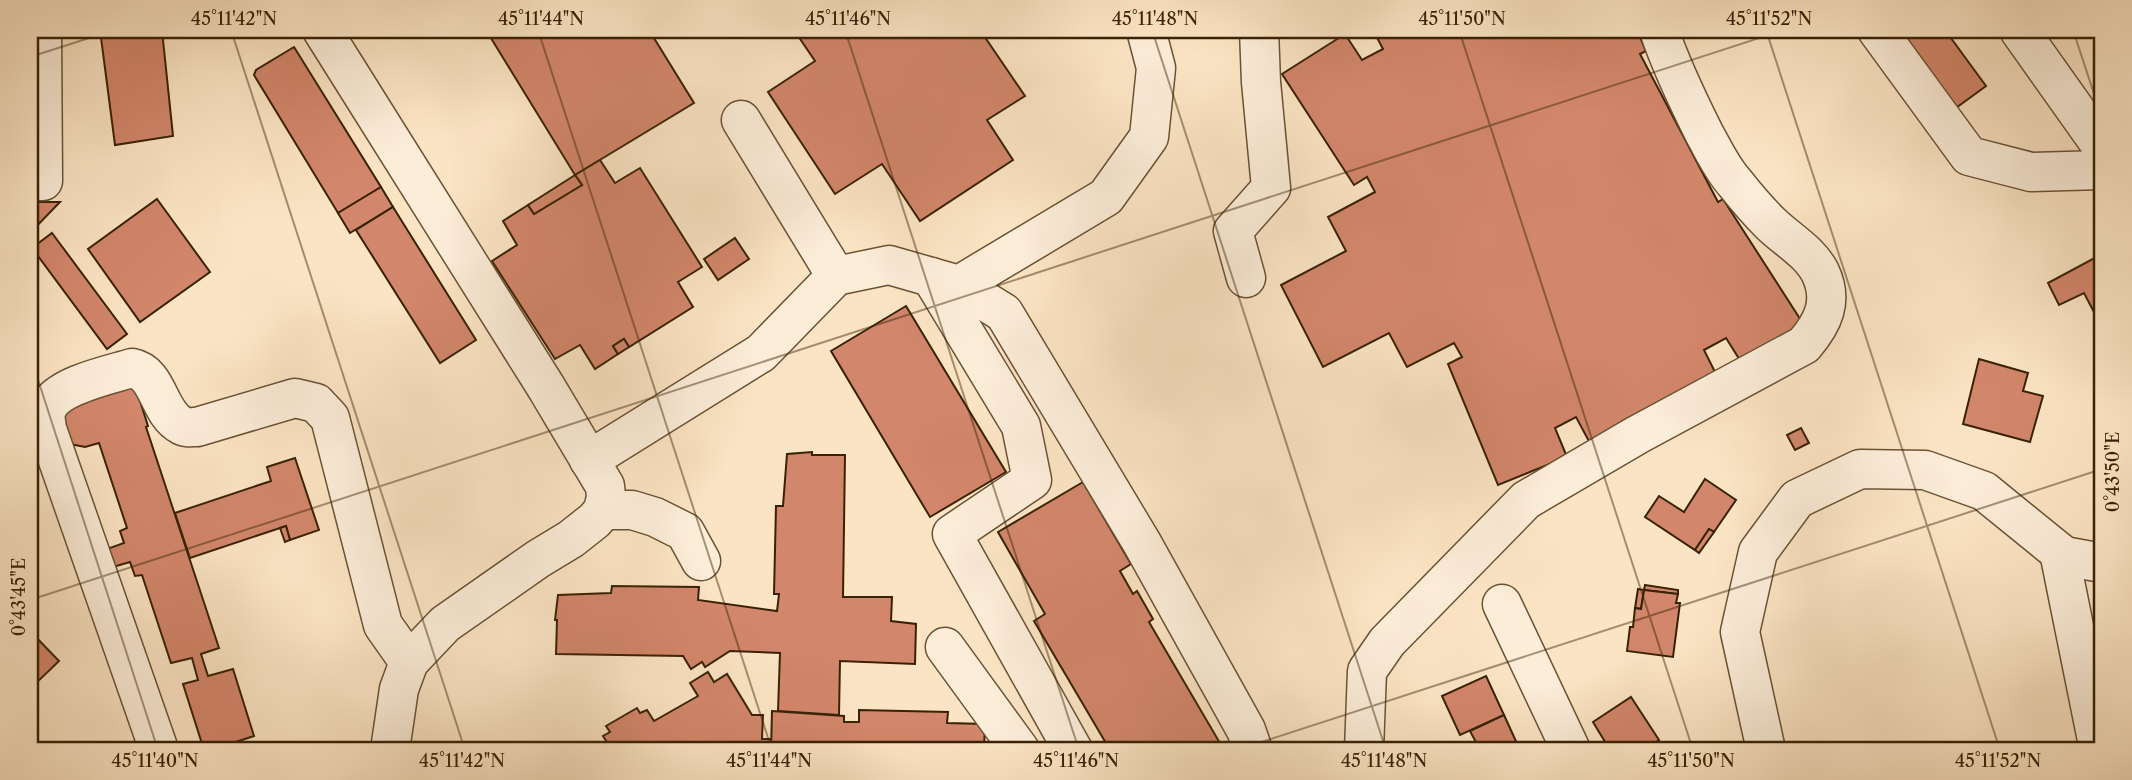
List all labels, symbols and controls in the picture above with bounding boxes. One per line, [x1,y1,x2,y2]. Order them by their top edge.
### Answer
text: 45°11'42"N [191,8,277,30]
text: 45°11'44"N [498,8,584,30]
text: 45°11'46"N [805,8,891,30]
text: 45°11'48"N [1112,8,1198,30]
text: 45°11'50"N [1418,8,1506,30]
text: 45°11'52"N [1726,8,1812,30]
text: 0°43'50"E [2102,432,2124,512]
text: 0°43'45"E [8,558,30,636]
text: 45°11'40"N [111,750,199,772]
text: 45°11'42"N [419,750,505,772]
text: 45°11'44"N [726,750,812,772]
text: 45°11'46"N [1033,750,1119,772]
text: 45°11'48"N [1341,750,1427,772]
text: 45°11'50"N [1647,750,1735,772]
text: 45°11'52"N [1955,750,2041,772]

